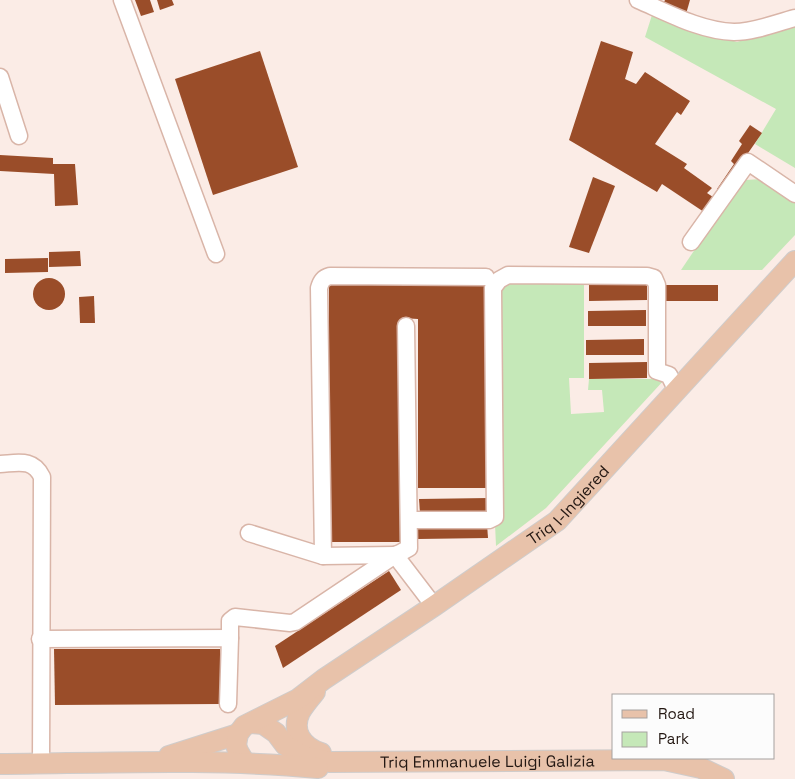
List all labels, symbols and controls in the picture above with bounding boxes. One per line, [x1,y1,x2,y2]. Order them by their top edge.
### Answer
street label: Triq l-Ingiered [523,461,614,549]
legend [612,694,775,759]
text: Road [658,704,695,723]
text: Park [658,729,689,748]
street label: Triq Emmanuele Luigi Galizia [380,750,595,772]

